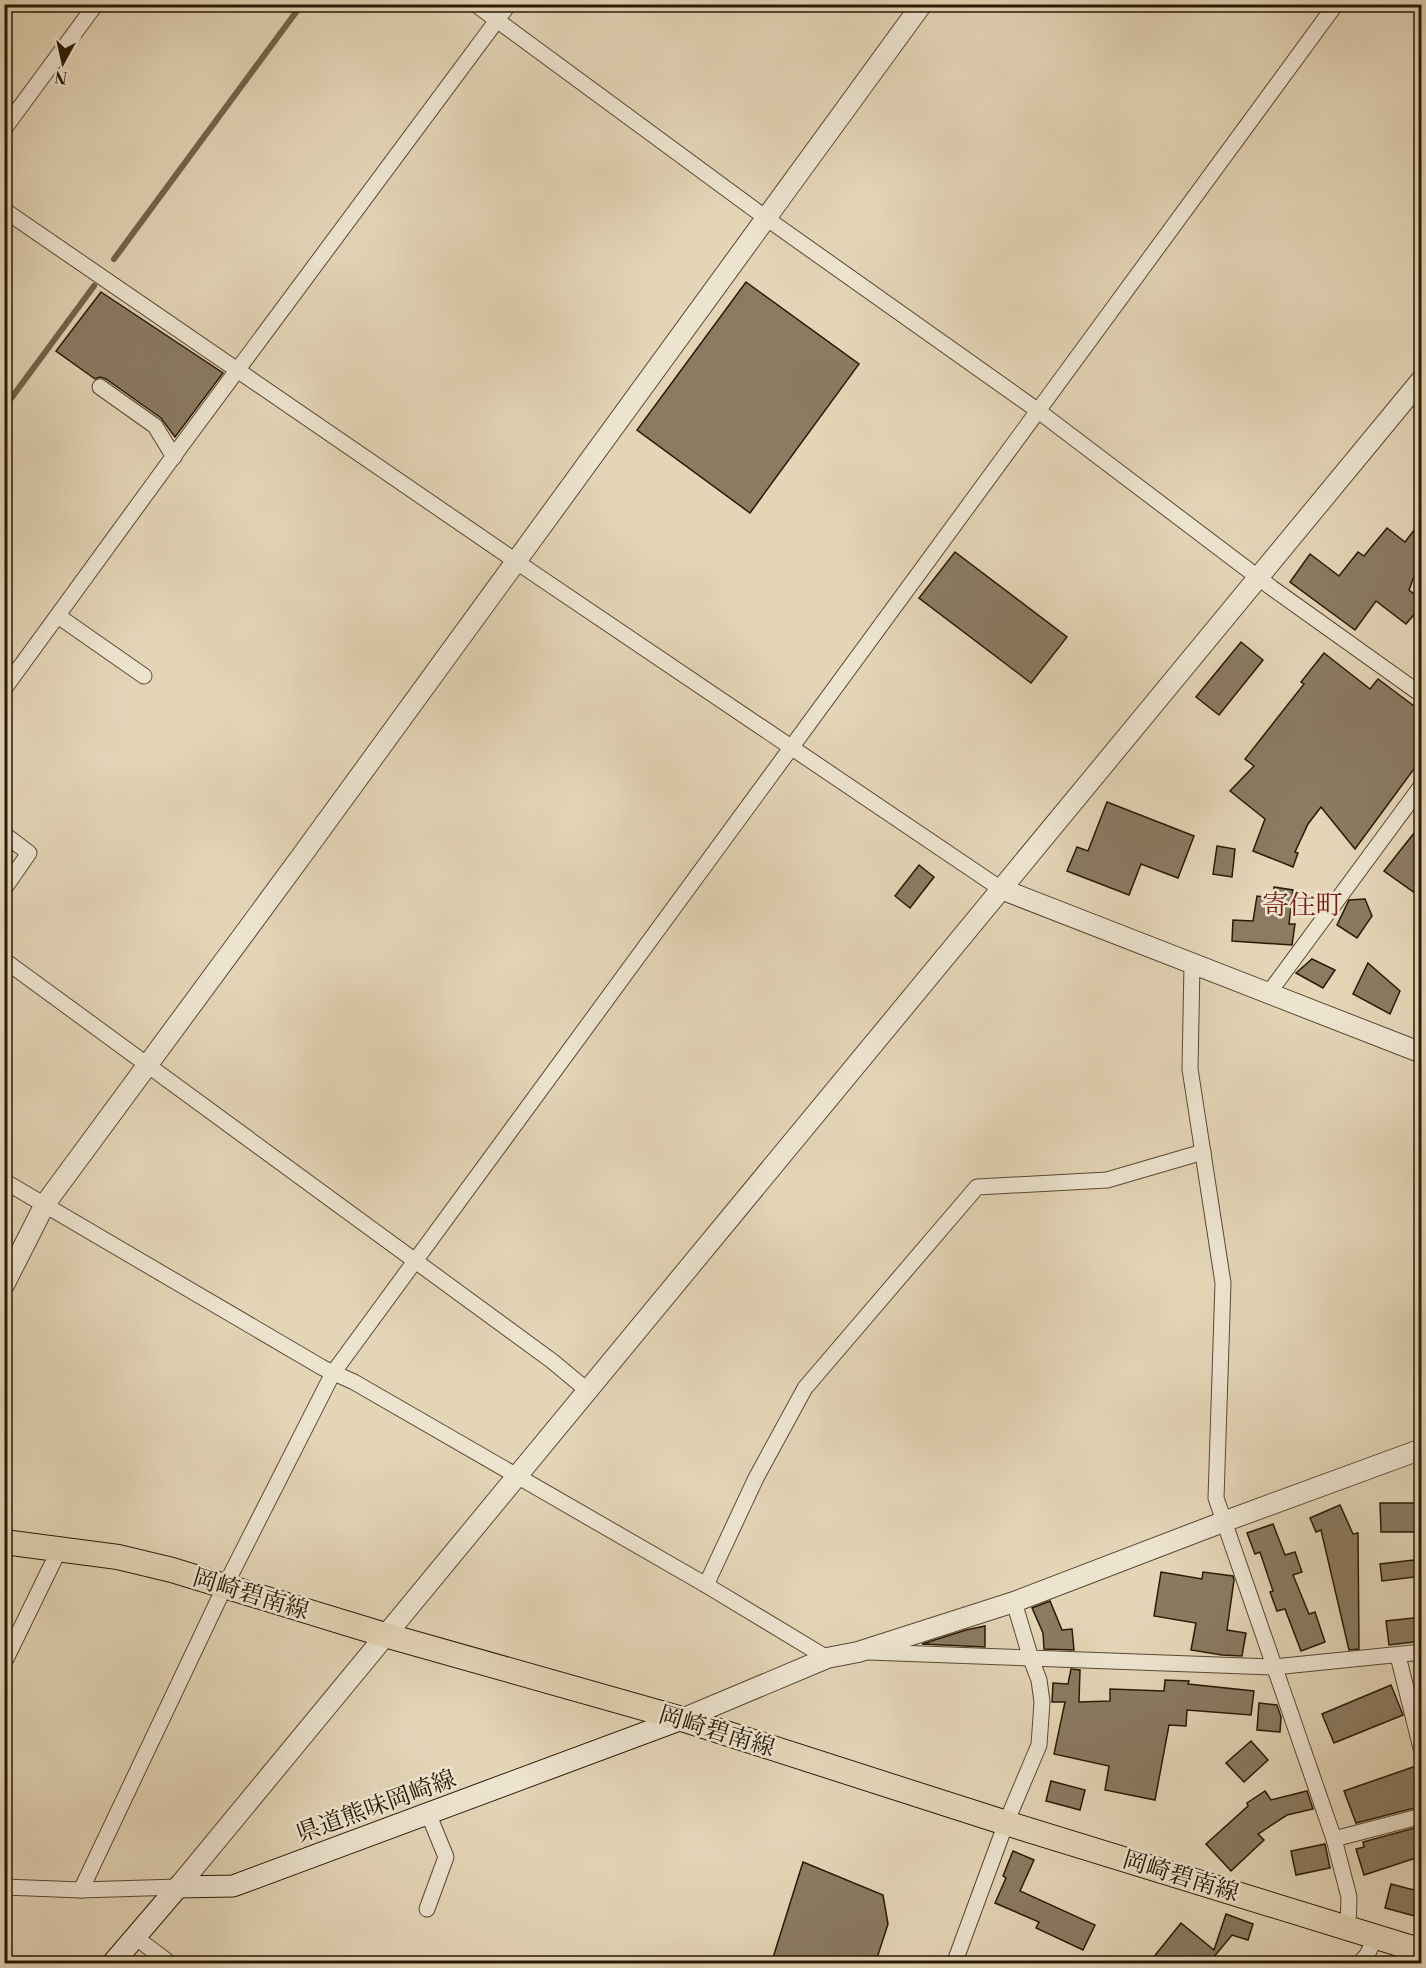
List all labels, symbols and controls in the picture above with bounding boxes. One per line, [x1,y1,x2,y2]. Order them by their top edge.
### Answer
north arrow [33,33,93,93]
text: N [53,66,69,88]
district label: 寄住町 [1262,889,1343,923]
street label: 岡崎碧南線 [189,1563,312,1627]
street label: 岡崎碧南線 [655,1700,778,1764]
street label: 県道熊味岡崎線 [292,1764,460,1850]
street label: 岡崎碧南線 [1119,1845,1242,1909]

